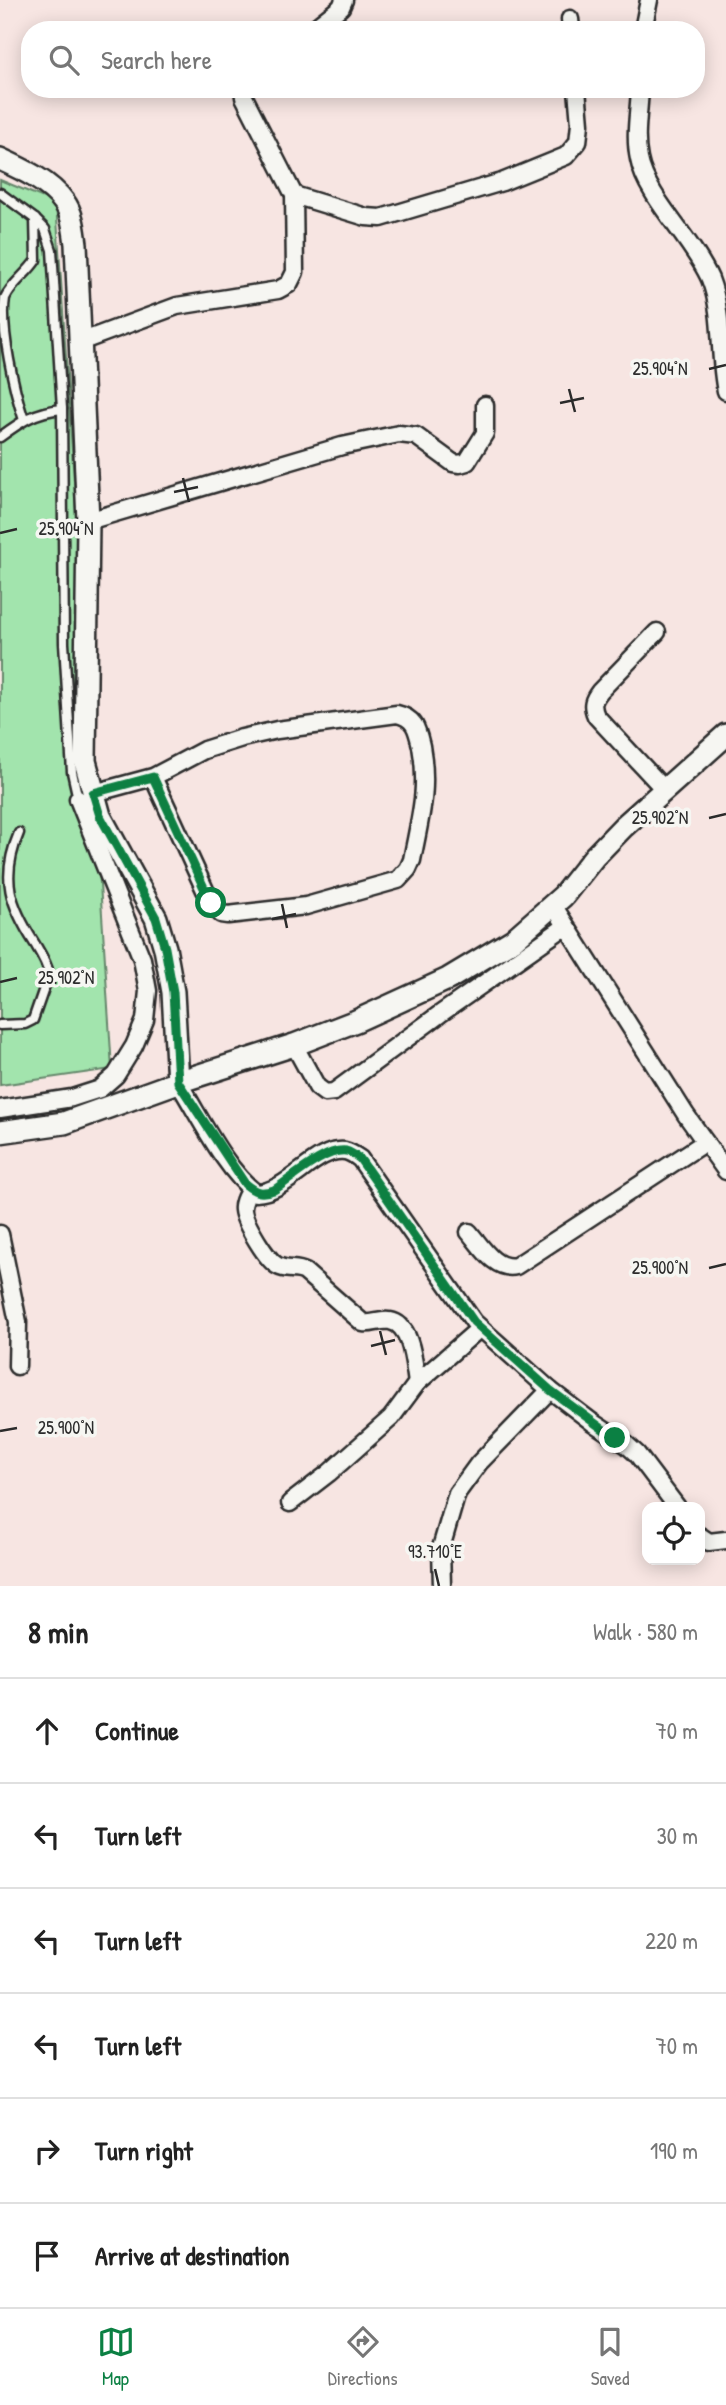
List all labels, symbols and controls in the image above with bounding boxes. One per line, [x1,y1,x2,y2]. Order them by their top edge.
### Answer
search box [21,21,705,98]
icon: search [45,41,83,79]
text: Search here [101,42,212,77]
text: 25.904°N [632,356,688,381]
text: 25.904°N [38,516,94,541]
text: 25.902°N [632,805,688,830]
route start [195,887,226,918]
text: 25.902°N [38,965,94,990]
text: 25.900°N [632,1255,688,1280]
text: 25.900°N [38,1415,94,1440]
route end [599,1422,630,1453]
map controls [642,1502,705,1565]
button: locate [642,1502,705,1565]
text: 93.710°E [408,1539,462,1564]
text: 8 min [28,1612,89,1652]
text: Walk · 580 m [593,1616,698,1647]
icon: ahead [28,1712,66,1750]
text: Continue [95,1713,179,1748]
text: 70 m [655,1715,698,1746]
icon: left [28,1817,66,1855]
text: Turn left [95,1818,181,1853]
text: 30 m [656,1820,698,1851]
icon: left [28,1922,66,1960]
text: Turn left [95,1923,181,1958]
text: 220 m [645,1925,698,1956]
icon: left [28,2027,66,2065]
text: Turn left [95,2028,181,2063]
text: 70 m [655,2030,698,2061]
icon: right [28,2132,66,2170]
text: Turn right [95,2133,193,2168]
text: 190 m [650,2135,698,2166]
icon: arrive [28,2237,66,2275]
text: Arrive at destination [95,2238,290,2273]
tab: Map [97,2323,135,2391]
tab: Directions [328,2323,398,2391]
tab: Saved [591,2323,629,2391]

